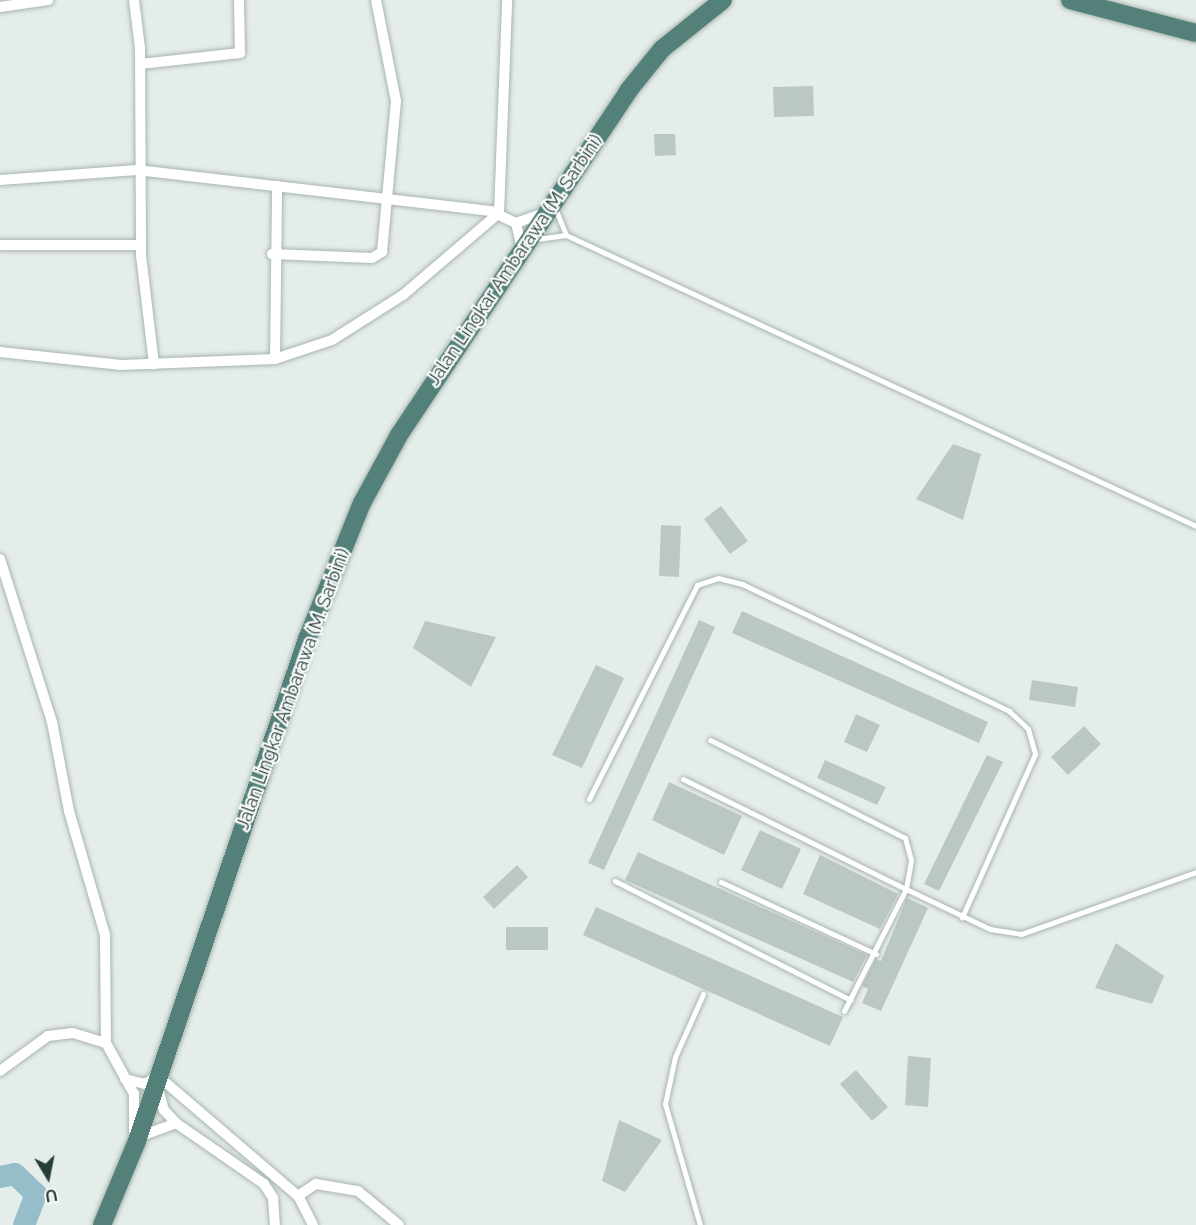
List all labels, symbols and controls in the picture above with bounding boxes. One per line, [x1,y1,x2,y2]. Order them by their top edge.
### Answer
street label: Jalan Lingkar Ambarawa (M. Sarbini) [423,130,607,390]
street label: Jalan Lingkar Ambarawa (M. Sarbini) [232,545,354,833]
north arrow [18,1147,78,1207]
text: U [44,1185,59,1206]

